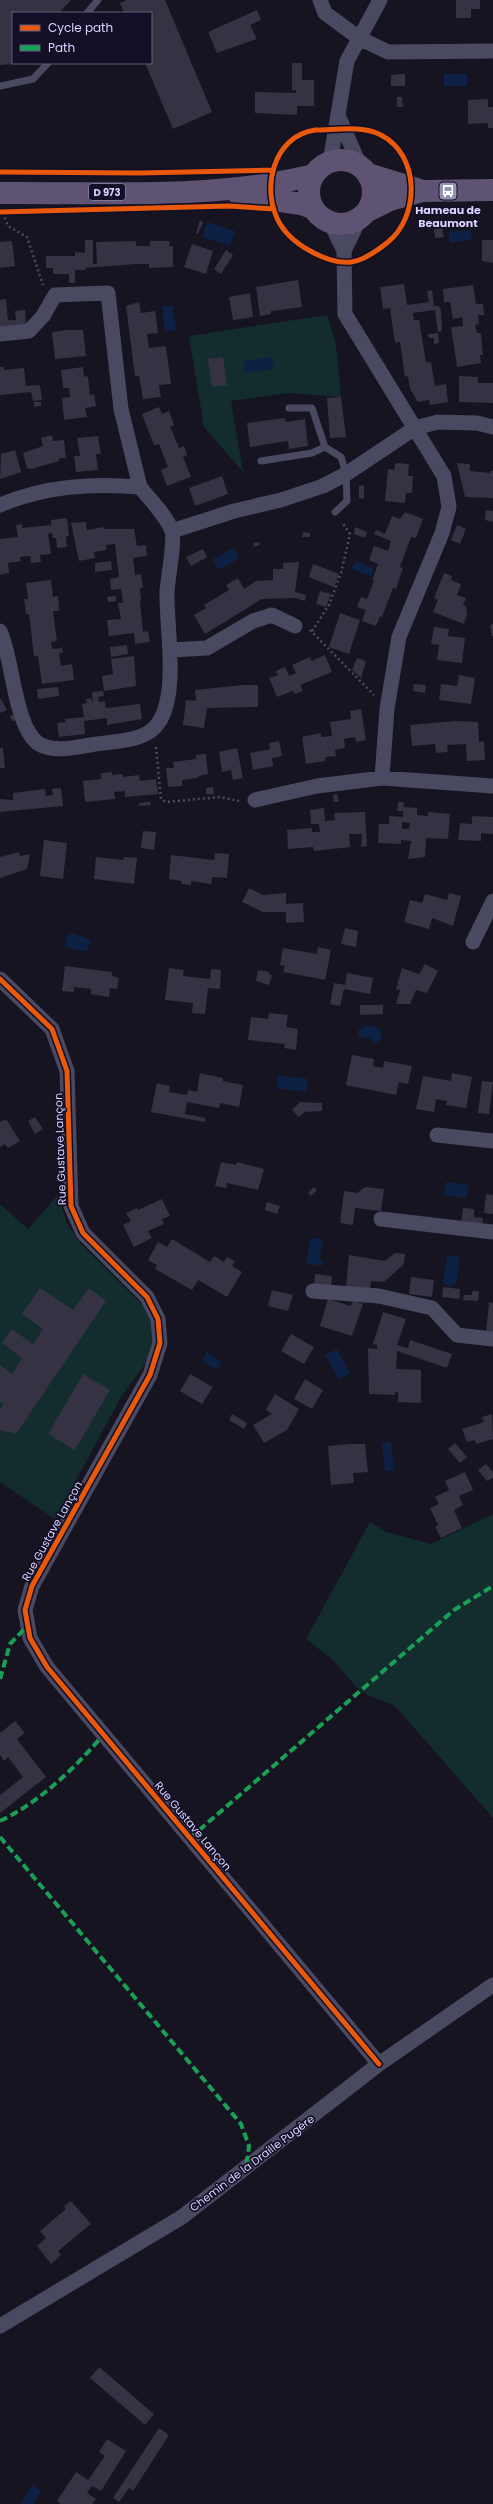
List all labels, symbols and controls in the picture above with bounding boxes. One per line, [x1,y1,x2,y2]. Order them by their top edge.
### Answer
legend [12,12,152,64]
text: Cycle path [48,19,113,36]
text: Path [48,39,75,56]
bus stop icon: Hameau de Beaumont [437,180,459,202]
road number: D 973 [89,184,125,200]
place label: Hameau de Beaumont [415,202,481,231]
street label: Rue Gustave Lançon [50,1093,70,1205]
street label: Rue Gustave Lançon [18,1478,86,1584]
street label: Rue Gustave Lançon [151,1778,235,1874]
street label: Chemin de la Draille Pugère [186,2111,318,2215]

